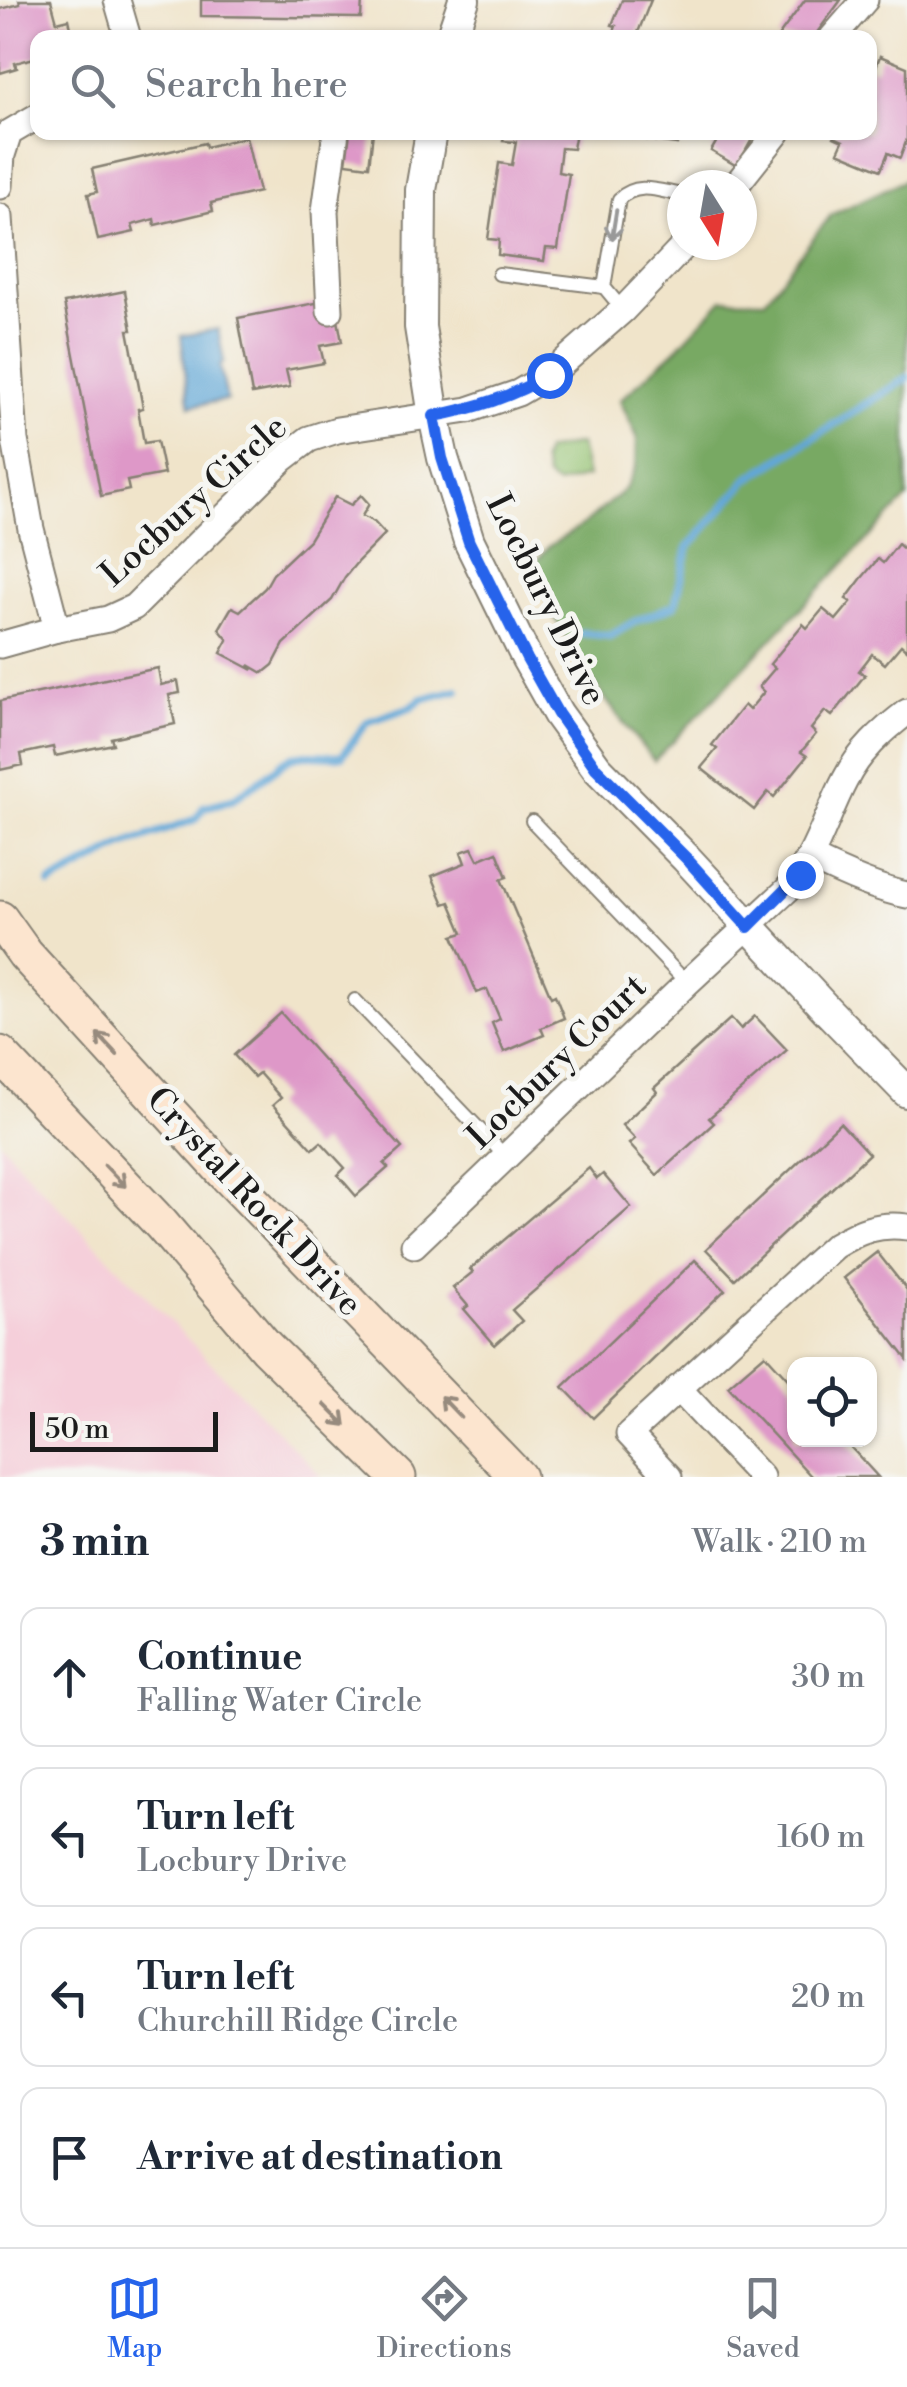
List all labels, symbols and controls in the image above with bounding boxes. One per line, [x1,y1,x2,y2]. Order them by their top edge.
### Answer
search box [30,30,877,140]
icon: search [65,58,120,113]
text: Search here [145,62,348,109]
north arrow [667,170,757,260]
one-way arrow [604,208,623,240]
route start [527,353,573,399]
street label: Locbury Circle [92,406,296,596]
street label: Locbury Drive [476,487,615,712]
route end [778,853,824,899]
street label: Locbury Court [458,966,656,1158]
one-way arrow [96,1032,119,1057]
street label: Crystal Rock Drive [137,1079,371,1325]
one-way arrow [103,1163,126,1188]
map controls [787,1357,877,1447]
button: locate [787,1357,877,1447]
one-way arrow [439,1395,463,1419]
one-way arrow [322,1403,346,1427]
scale bar [30,1407,218,1452]
text: 50 m [45,1412,109,1447]
text: 3 min [40,1516,149,1569]
text: Walk · 210 m [692,1522,867,1562]
text: Continue [137,1634,302,1681]
icon: ahead [42,1650,97,1705]
text: 30 m [791,1657,865,1697]
text: Falling Water Circle [137,1681,422,1721]
text: Turn left [137,1794,294,1841]
icon: left [42,1810,97,1865]
text: 160 m [777,1817,865,1857]
text: Locbury Drive [137,1841,347,1881]
text: Turn left [137,1954,294,2001]
icon: left [42,1970,97,2025]
text: 20 m [791,1977,865,2017]
text: Churchill Ridge Circle [137,2001,458,2041]
icon: arrive [42,2130,97,2185]
text: Arrive at destination [137,2134,503,2181]
tab: Map [107,2271,162,2366]
tab: Directions [377,2271,512,2366]
tab: Saved [726,2271,800,2366]

